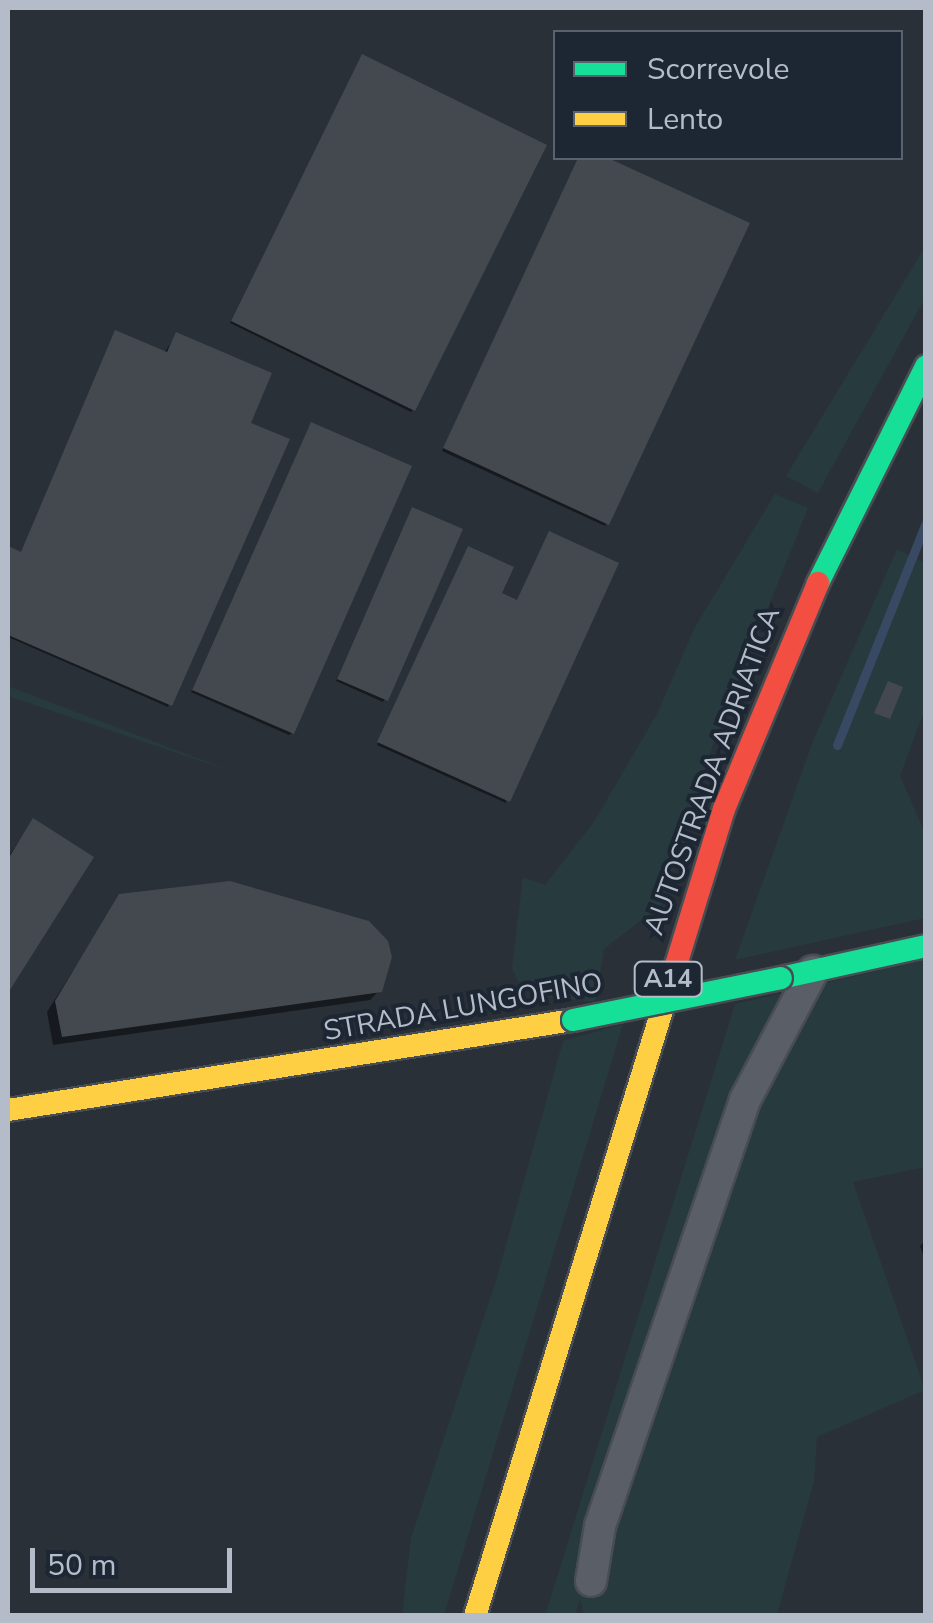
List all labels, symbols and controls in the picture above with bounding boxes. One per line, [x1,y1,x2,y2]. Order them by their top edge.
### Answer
legend [553,30,903,160]
text: Scorrevole [647,49,789,90]
text: Lento [647,99,723,140]
street label: AUTOSTRADA ADRIATICA [637,602,787,940]
road number: A14 [633,959,703,999]
street label: STRADA LUNGOFINO [321,966,605,1048]
scale bar [35,1528,238,1590]
text: 50 m [47,1545,116,1586]

